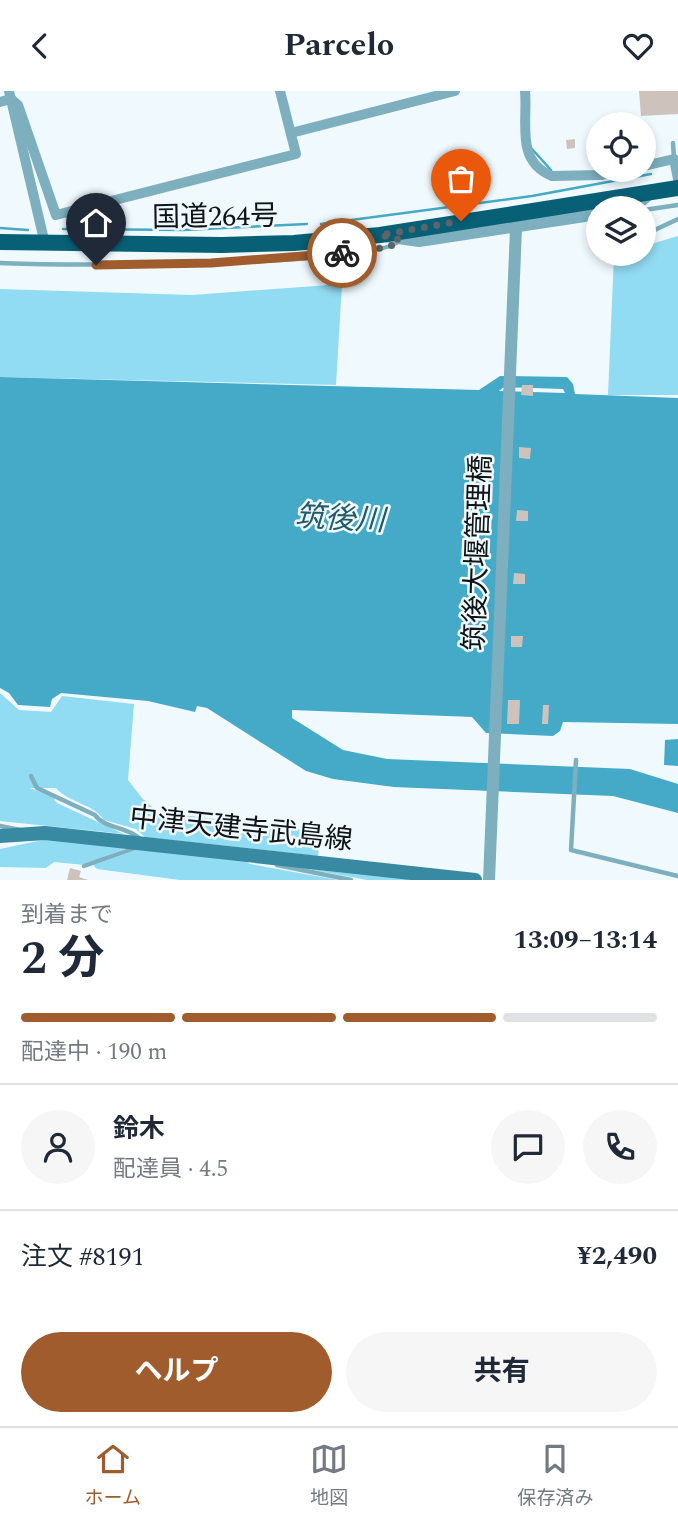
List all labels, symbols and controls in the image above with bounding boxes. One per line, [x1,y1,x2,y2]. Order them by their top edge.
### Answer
text: Parcelo [284,21,394,70]
icon: back [21,27,59,65]
icon: heart [619,27,657,65]
map controls [586,112,656,266]
button: locate [586,112,656,182]
pin [431,149,491,221]
icon: bag [442,160,480,198]
pin [66,193,126,265]
street label: 国道264号 [152,194,278,240]
button: layers [586,196,656,266]
icon: home [77,204,115,242]
courier [307,218,377,288]
icon: bike [323,234,361,272]
street label: 筑後大堰管理橋 [453,454,503,652]
water label: 筑後川 [294,494,389,544]
street label: 中津天建寺武島線 [127,796,355,862]
text: 到着まで [21,898,113,933]
text: 13:09–13:14 [513,920,657,960]
text: 2 分 [21,924,104,994]
text: 配達中 · 190 m [21,1035,167,1070]
text: 鈴木 [113,1109,165,1149]
button: person [21,1110,95,1184]
button: chat [491,1110,565,1184]
button: phone [583,1110,657,1184]
text: 配達員 · 4.5 [113,1152,228,1187]
text: ¥2,490 [577,1236,657,1276]
text: 注文 #8191 [21,1237,145,1277]
button: ヘルプ [21,1332,332,1412]
button: 共有 [346,1332,657,1412]
tab: ホーム [85,1440,141,1513]
tab: 地図 [310,1440,348,1513]
tab: 保存済み [517,1440,593,1513]

